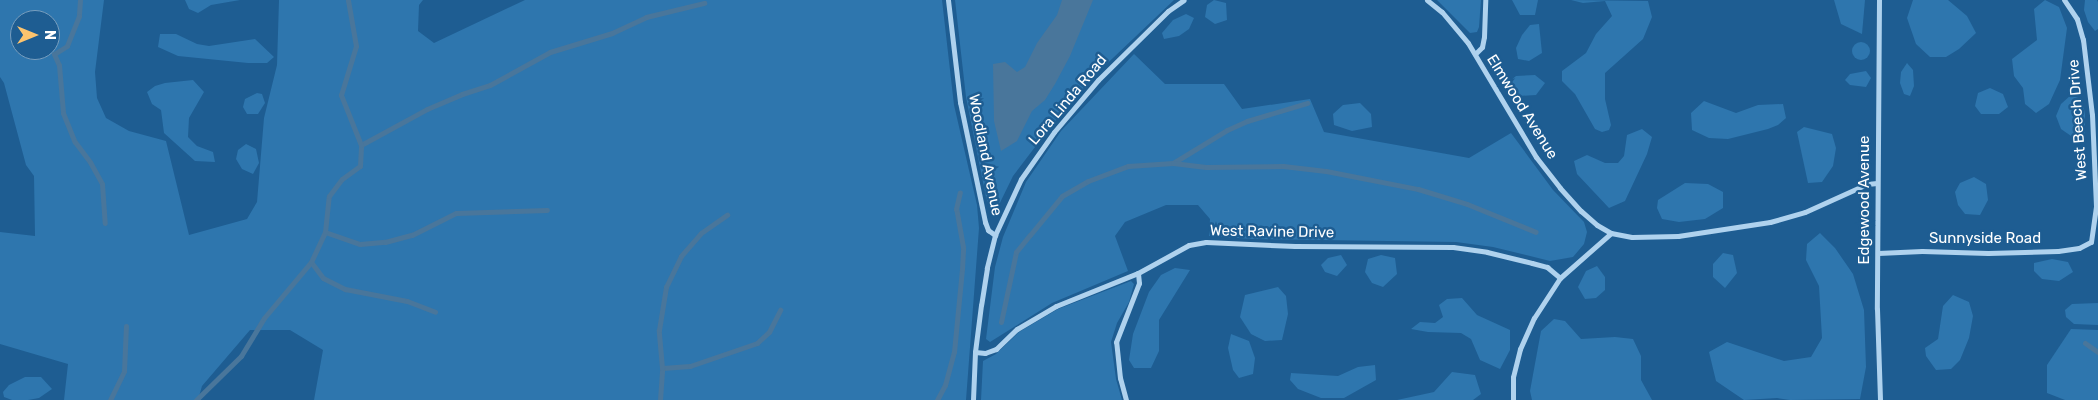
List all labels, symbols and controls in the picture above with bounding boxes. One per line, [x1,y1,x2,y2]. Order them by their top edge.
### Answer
north arrow [10,10,60,60]
text: N [41,30,58,40]
street label: Lora Linda Road [1025,51,1111,149]
street label: Elmwood Avenue [1483,51,1561,163]
street label: West Beech Drive [2065,59,2091,181]
street label: Woodland Avenue [964,92,1006,218]
street label: Edgewood Avenue [1856,135,1874,265]
street label: West Ravine Drive [1210,222,1334,242]
street label: Sunnyside Road [1929,230,2041,248]

